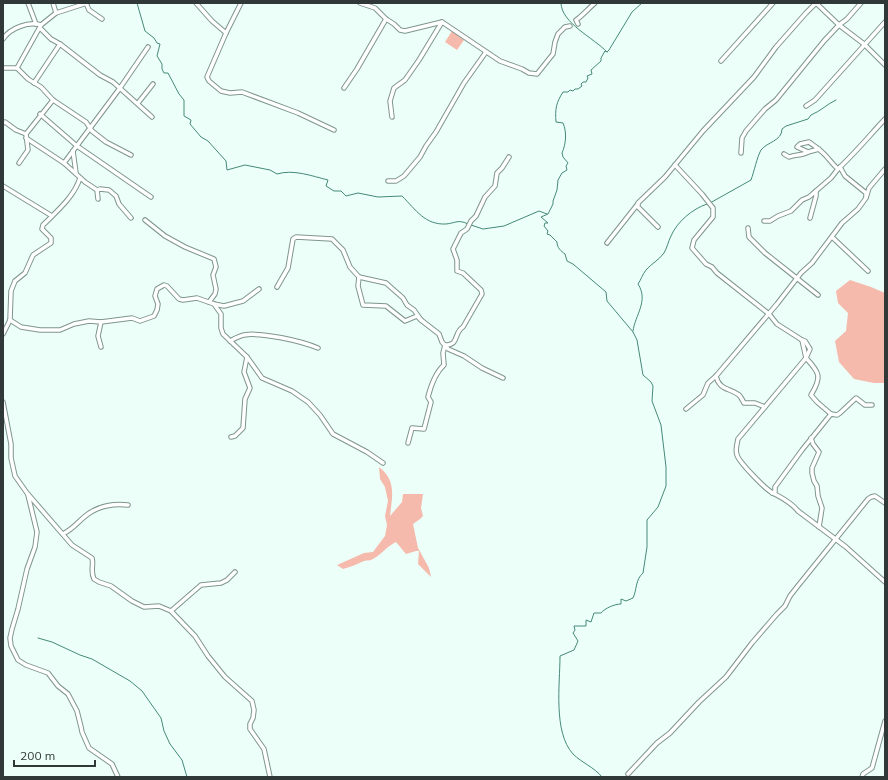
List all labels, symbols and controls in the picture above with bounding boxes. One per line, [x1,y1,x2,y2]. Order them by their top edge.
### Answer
scale bar [14,742,95,768]
text: 200 m [20,748,55,763]

